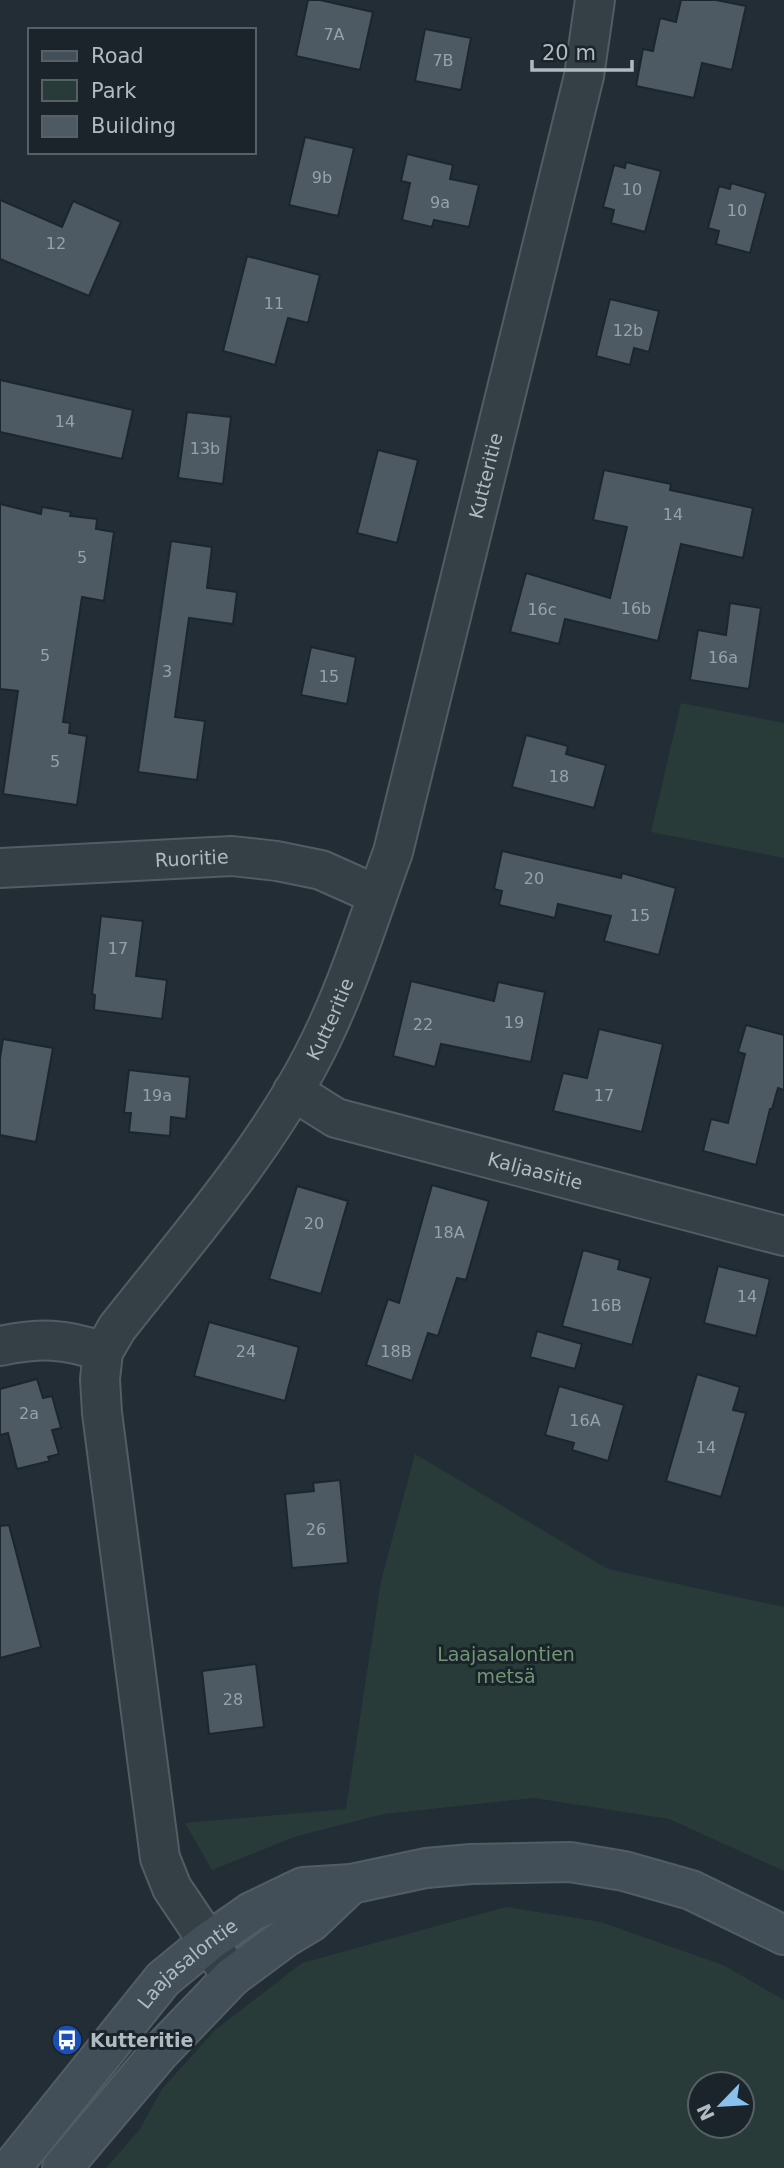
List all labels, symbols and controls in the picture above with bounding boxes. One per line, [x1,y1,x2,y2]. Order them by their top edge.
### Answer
house number: 7A [323,25,345,44]
legend [28,28,256,154]
scale bar [532,28,632,72]
text: 20 m [542,41,596,65]
text: Road [91,44,144,68]
house number: 7B [432,51,454,70]
text: Park [91,79,137,103]
text: Building [91,114,176,138]
house number: 9b [312,168,332,187]
house number: 10 [622,180,642,199]
house number: 9a [430,193,450,212]
house number: 10 [727,201,747,220]
house number: 12 [46,234,66,253]
house number: 11 [264,294,284,313]
house number: 12b [613,321,643,340]
house number: 14 [55,412,75,431]
street label: Kutteritie [464,431,507,521]
house number: 13b [190,439,220,458]
house number: 14 [663,505,683,524]
house number: 5 [77,548,87,567]
house number: 16b [621,599,651,618]
house number: 16c [527,600,557,619]
house number: 5 [40,646,50,665]
house number: 16a [708,648,738,667]
house number: 3 [162,662,172,681]
house number: 15 [319,667,339,686]
house number: 5 [50,752,60,771]
house number: 18 [549,767,569,786]
street label: Ruoritie [154,845,229,871]
house number: 20 [524,869,544,888]
house number: 15 [630,906,650,925]
house number: 17 [108,939,128,958]
street label: Kutteritie [302,975,358,1064]
house number: 19 [504,1013,524,1032]
house number: 22 [413,1015,433,1034]
house number: 19a [142,1086,172,1105]
house number: 17 [594,1086,614,1105]
street label: Kaljaasitie [486,1147,585,1194]
house number: 20 [304,1214,324,1233]
house number: 18A [433,1223,465,1242]
house number: 14 [737,1287,757,1306]
house number: 16B [590,1296,622,1315]
house number: 24 [236,1342,256,1361]
house number: 18B [380,1342,412,1361]
house number: 2a [19,1404,39,1423]
house number: 16A [569,1411,601,1430]
house number: 14 [696,1438,716,1457]
house number: 26 [306,1520,326,1539]
park label: Laajasalontien metsä [437,1643,575,1687]
house number: 28 [223,1690,243,1709]
street label: Laajasalontie [133,1914,241,2013]
bus stop icon: Kutteritie [50,2023,84,2057]
place label: Kutteritie [90,2029,193,2051]
north arrow [686,2070,756,2140]
text: N [692,2100,719,2124]

